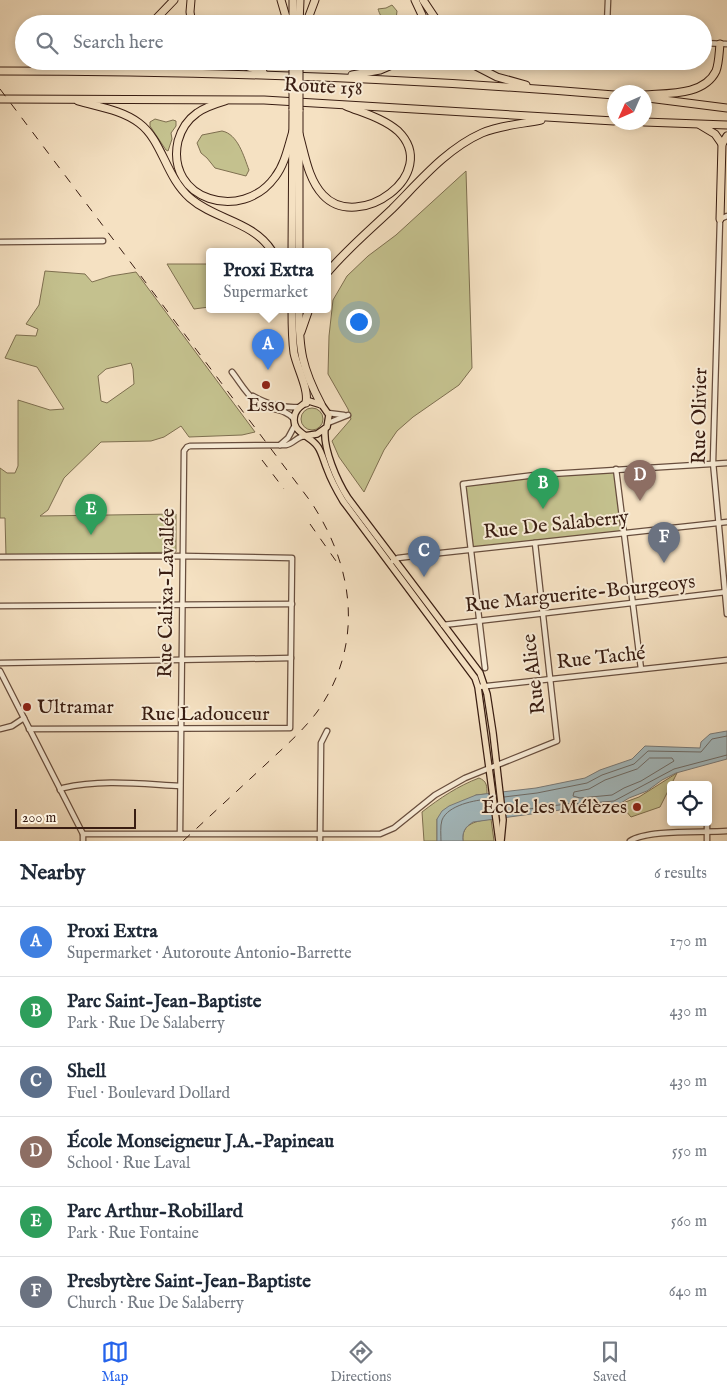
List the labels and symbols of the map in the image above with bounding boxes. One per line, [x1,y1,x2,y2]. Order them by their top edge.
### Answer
street label: Route 158 [283,72,363,102]
north arrow [607,85,652,130]
your location [346,309,372,335]
pin: A [252,329,284,370]
street label: Rue Olivier [687,367,713,465]
marker: Esso [260,379,272,391]
place label: Esso [247,393,286,418]
pin: D [624,460,656,501]
pin: B [527,468,559,509]
pin: E [75,494,107,535]
street label: Rue De Salaberry [482,505,630,545]
street label: Rue Calixa-Lavallée [153,508,181,678]
pin: F [648,522,680,563]
pin: C [408,536,440,577]
street label: Rue Marguerite-Bourgeoys [464,569,696,619]
street label: Rue Alice [517,632,551,716]
street label: Rue Taché [555,641,647,675]
place label: Ultramar [37,695,114,720]
marker: Ultramar [21,701,33,713]
street label: Rue Ladouceur [140,702,270,727]
place label: École les Mélèzes [481,795,627,820]
marker: École les Mélèzes [631,801,643,813]
scale bar [15,806,136,829]

